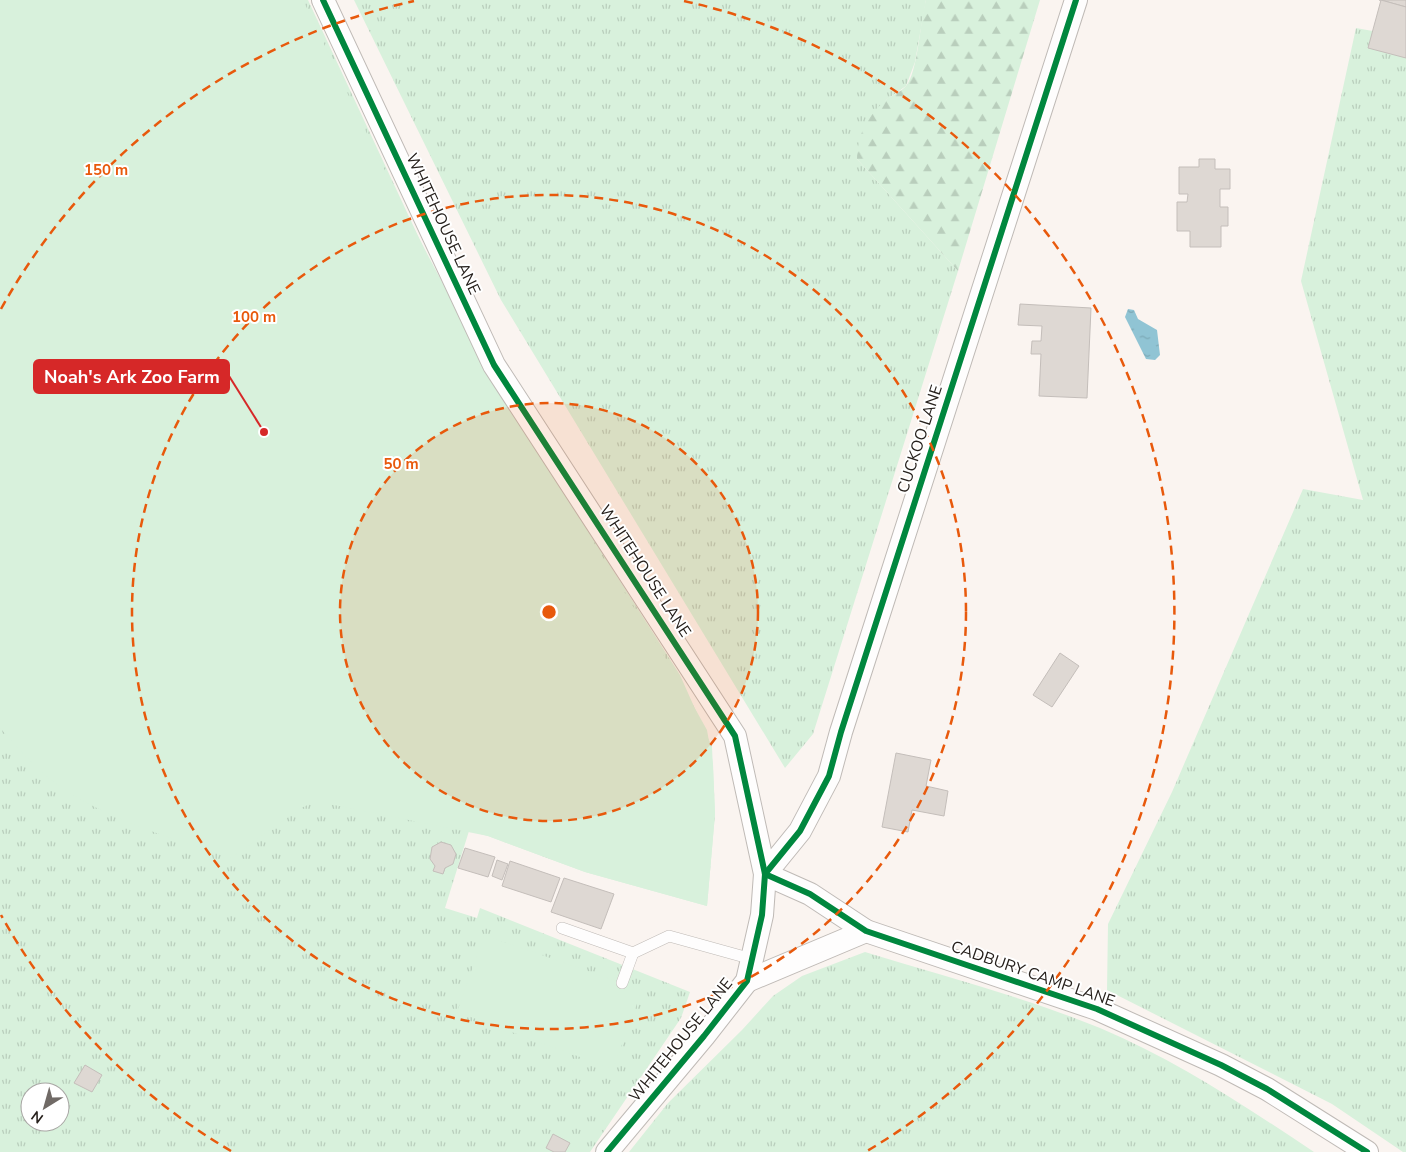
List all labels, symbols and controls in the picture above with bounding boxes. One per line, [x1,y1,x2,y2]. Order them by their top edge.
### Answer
street label: WHITEHOUSE LANE [401,150,485,298]
text: 150 m [84,160,128,180]
text: 100 m [232,307,276,327]
callout: Noah's Ark Zoo Farm [34,360,229,393]
text: Noah's Ark Zoo Farm [44,365,220,389]
street label: CUCKOO LANE [892,382,948,496]
text: 50 m [383,454,419,474]
street label: WHITEHOUSE LANE [594,501,696,641]
centre of rings [540,603,558,621]
street label: CADBURY CAMP LANE [948,936,1118,1012]
street label: WHITEHOUSE LANE [624,973,738,1107]
north arrow [20,1082,70,1132]
text: N [28,1106,47,1128]

